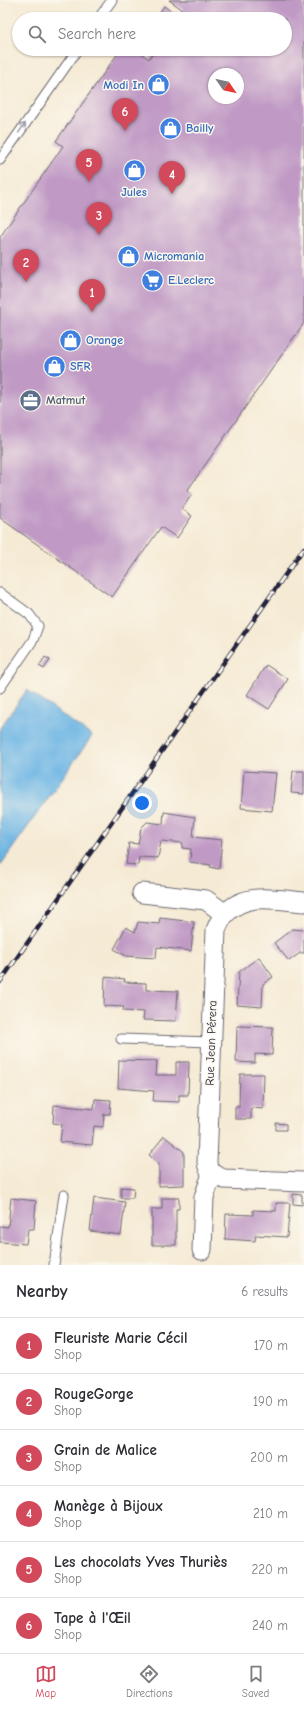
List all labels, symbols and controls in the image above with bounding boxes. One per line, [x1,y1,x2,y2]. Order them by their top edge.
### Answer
search box [12,12,292,56]
icon: search [26,23,48,45]
text: Search here [58,25,136,43]
north arrow [208,68,244,104]
shop icon: Modi In [146,72,172,98]
place label: Modi In [103,78,144,92]
pin: 6 [112,98,138,131]
shop icon: Bailly [157,115,183,141]
place label: Bailly [186,121,214,135]
one-way arrow [18,123,26,134]
pin: 5 [76,149,102,182]
shop icon: Jules [121,158,147,184]
pin: 4 [159,161,185,194]
place label: Jules [121,185,147,199]
pin: 3 [86,202,112,235]
shop icon: Micromania [116,243,142,269]
pin: 2 [13,249,39,282]
place label: Micromania [144,249,204,263]
supermarket icon: E.Leclerc [139,267,165,293]
place label: E.Leclerc [168,273,214,287]
pin: 1 [79,279,105,312]
shop icon: Orange [57,327,83,353]
place label: Orange [86,333,123,347]
shop icon: SFR [42,353,68,379]
place label: SFR [70,359,91,373]
office icon: Matmut [17,387,43,413]
place label: Matmut [46,393,86,407]
your location [132,793,152,813]
street label: Rue Jean Pérera [203,1000,219,1086]
text: Nearby [16,1282,67,1301]
text: 6 results [241,1284,288,1299]
text: Fleuriste Marie Cécil [54,1329,187,1347]
text: 1 [26,1338,32,1353]
text: 170 m [254,1338,288,1353]
text: Shop [54,1347,82,1362]
text: RougeGorge [54,1385,133,1403]
text: 2 [26,1394,32,1409]
text: 190 m [253,1394,288,1409]
text: Shop [54,1403,82,1418]
text: Grain de Malice [54,1441,157,1459]
text: 3 [26,1450,32,1465]
text: 200 m [250,1450,288,1465]
text: Shop [54,1459,82,1474]
text: Manège à Bijoux [54,1497,163,1515]
text: 4 [26,1506,32,1521]
text: 210 m [253,1506,288,1521]
text: Shop [54,1515,82,1530]
text: Les chocolats Yves Thuriès [54,1553,227,1571]
text: 5 [26,1562,32,1577]
text: 220 m [251,1562,288,1577]
text: Shop [54,1571,82,1586]
text: Tape à l'Œil [54,1609,131,1627]
text: 6 [26,1618,32,1633]
text: 240 m [252,1618,288,1633]
text: Shop [54,1627,82,1642]
tab: Map [35,1663,57,1700]
tab: Directions [126,1663,173,1700]
tab: Saved [242,1663,269,1700]

